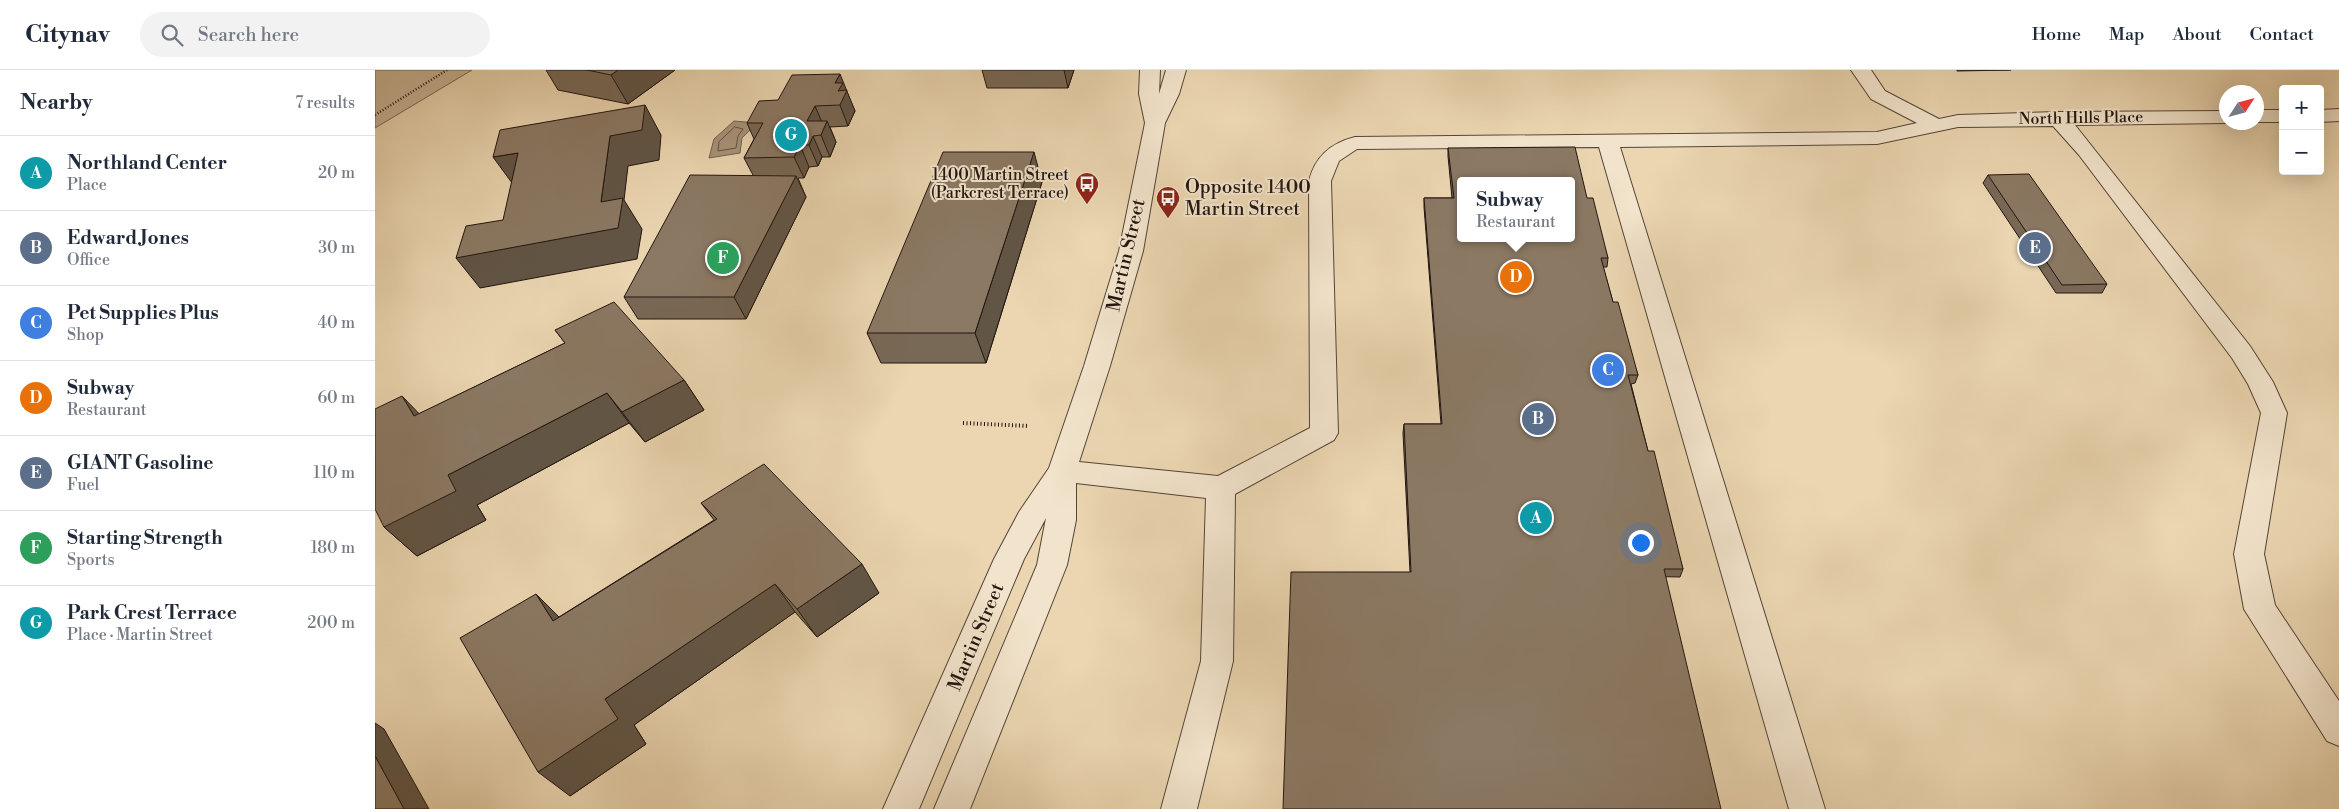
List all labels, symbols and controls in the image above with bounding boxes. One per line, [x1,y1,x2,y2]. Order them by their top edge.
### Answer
search box [140,12,490,57]
text: Citynav [25,20,110,50]
icon: search [158,21,186,49]
text: Search here [198,23,299,47]
text: Home [2032,23,2081,46]
text: Map [2109,23,2145,46]
text: About [2173,23,2222,46]
text: Contact [2250,23,2314,46]
north arrow [2219,85,2264,130]
map controls [2279,85,2324,175]
button: + [2279,85,2324,130]
text: Nearby [20,90,93,116]
text: 7 results [295,93,355,113]
street label: North Hills Place [2019,107,2143,129]
pin: G [775,116,807,154]
button: − [2279,130,2324,175]
text: Northland Center [67,151,227,175]
text: A [30,163,42,183]
text: 20 m [318,163,355,183]
place label: 1400 Martin Street (Parkcrest Terrace) [931,165,1069,203]
bus stop icon: 1400 Martin Street (Parkcrest Terrace) [1074,171,1100,205]
text: Place [67,175,107,195]
place label: Opposite 1400 Martin Street [1185,175,1311,221]
popup [1457,177,1575,242]
bus stop icon: Opposite 1400 Martin Street [1155,185,1181,219]
text: Subway [1476,188,1544,212]
street label: Martin Street [1101,196,1151,314]
text: Restaurant [1476,212,1556,232]
text: Edward Jones [67,226,189,250]
pin: E [2019,229,2051,267]
text: B [30,238,42,258]
text: 30 m [318,238,355,258]
pin: F [707,239,739,277]
text: Office [67,250,110,270]
pin: D [1500,258,1532,296]
text: Pet Supplies Plus [67,301,219,325]
text: C [30,313,42,333]
text: 40 m [318,313,355,333]
text: Shop [67,325,104,345]
pin: C [1592,351,1624,389]
text: Subway [67,376,134,400]
text: D [30,388,42,408]
text: 60 m [317,388,355,408]
text: Restaurant [67,400,146,420]
pin: B [1522,400,1554,438]
text: GIANT Gasoline [67,451,214,475]
text: E [30,463,42,483]
text: 110 m [313,463,355,483]
text: Fuel [67,475,99,495]
pin: A [1520,499,1552,537]
text: Starting Strength [67,526,223,550]
your location [1628,530,1654,556]
text: F [30,538,42,558]
text: 180 m [311,538,355,558]
text: Sports [67,550,114,570]
street label: Martin Street [942,579,1010,695]
text: Park Crest Terrace [67,601,237,625]
text: G [30,613,42,633]
text: 200 m [307,613,355,633]
text: Place · Martin Street [67,625,213,645]

